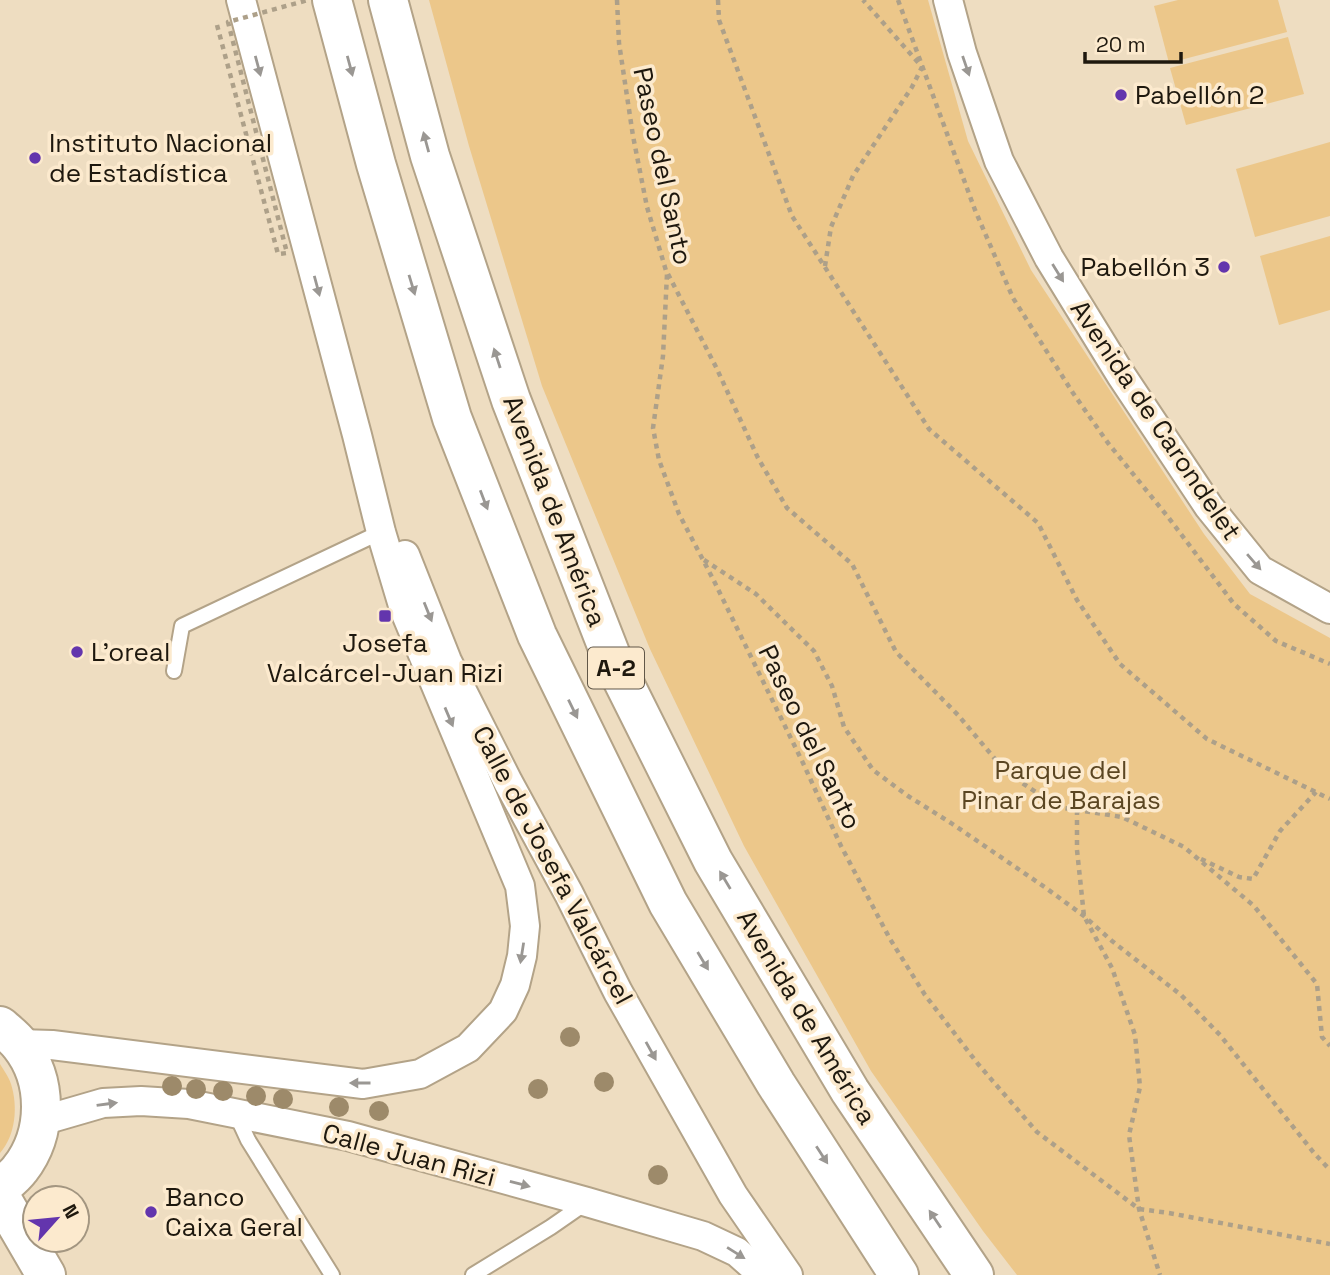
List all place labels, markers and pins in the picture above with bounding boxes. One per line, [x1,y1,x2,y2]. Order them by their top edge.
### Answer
place label: Pabellón 2 [1135,78,1265,112]
marker: Pabellón 2 [1113,87,1129,103]
place label: Instituto Nacional de Estadística [49,126,272,190]
marker: Instituto Nacional de Estadística [27,150,43,166]
place label: Pabellón 3 [1080,250,1210,284]
marker: Pabellón 3 [1216,259,1232,275]
marker: Josefa Valcárcel-Juan Rizi [377,608,393,624]
place label: Josefa Valcárcel-Juan Rizi [267,626,503,690]
place label: L'oreal [91,635,170,669]
marker: L'oreal [69,644,85,660]
place label: Banco Caixa Geral [165,1180,303,1244]
marker: Banco Caixa Geral [143,1204,159,1220]

